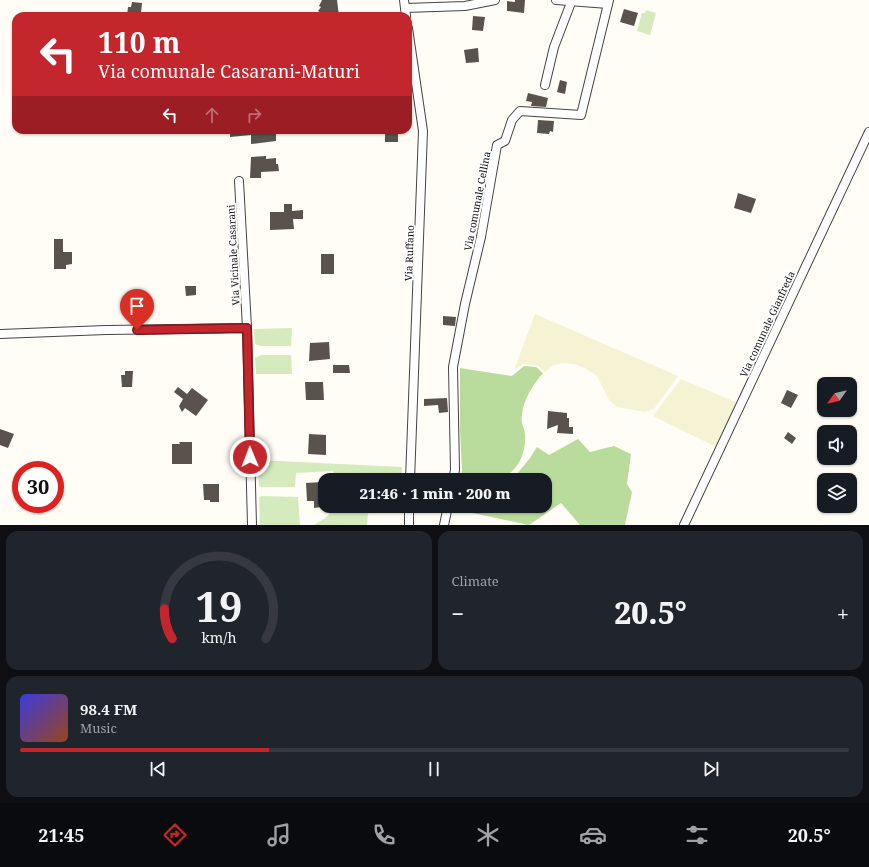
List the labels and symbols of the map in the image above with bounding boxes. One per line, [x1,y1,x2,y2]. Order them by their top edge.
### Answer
street label: Via comunale Cellina [461,150,494,252]
street label: Via Vicinale Casarani [223,203,243,306]
street label: Via Ruffano [401,225,417,281]
street label: Via comunale Gianfreda [736,268,798,379]
pin [120,289,154,330]
north arrow [817,377,857,417]
position arrow [229,436,271,478]
speed limit sign: 30 [12,461,64,513]

